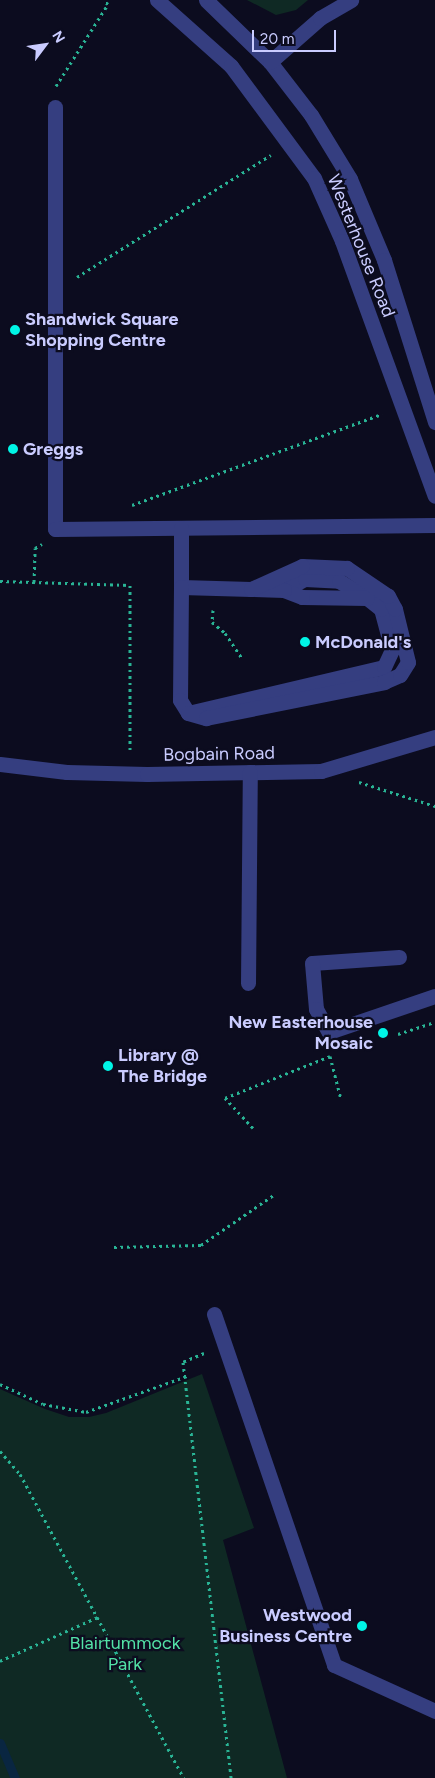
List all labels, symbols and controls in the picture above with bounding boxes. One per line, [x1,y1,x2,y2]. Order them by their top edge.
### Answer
north arrow [20,20,70,70]
scale bar [255,20,339,52]
text: N [48,28,68,46]
text: 20 m [260,30,294,48]
street label: Westerhouse Road [323,171,399,321]
place label: Shandwick Square Shopping Centre [25,309,178,352]
marker: Shandwick Square Shopping Centre [9,324,21,336]
place label: Greggs [23,438,83,460]
marker: Greggs [7,443,19,455]
place label: McDonald's [315,631,411,653]
marker: McDonald's [299,636,311,648]
street label: Bogbain Road [163,742,275,766]
place label: New Easterhouse Mosaic [228,1012,373,1054]
marker: New Easterhouse Mosaic [377,1027,389,1039]
place label: Library @ The Bridge [118,1045,207,1088]
marker: Library @ The Bridge [102,1060,114,1072]
place label: Westwood Business Centre [219,1605,352,1648]
marker: Westwood Business Centre [356,1620,368,1632]
park label: Blairtummock Park [70,1633,180,1676]

